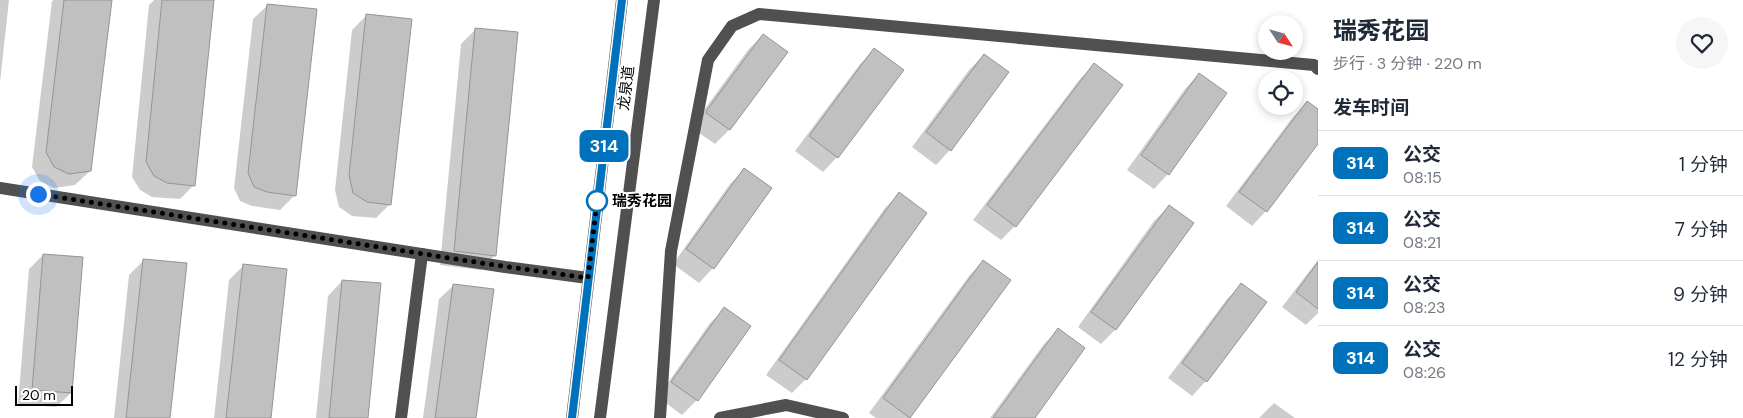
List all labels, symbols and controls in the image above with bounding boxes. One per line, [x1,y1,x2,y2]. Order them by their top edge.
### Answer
north arrow [1258,15,1302,60]
map controls [1258,15,1303,115]
text: 瑞秀花园 [1333,15,1429,46]
button: heart [1676,17,1728,69]
text: 步行 · 3 分钟 · 220 m [1333,53,1482,74]
street label: 龙泉道 [613,64,639,112]
button: locate [1258,70,1303,115]
text: 发车时间 [1333,95,1409,120]
line badge: 314 [575,130,633,162]
text: 314 [590,134,618,158]
text: 公交 [1403,142,1441,167]
text: 314 [1346,151,1375,175]
text: 1 分钟 [1679,152,1728,177]
text: 08:15 [1403,167,1442,188]
your location [26,182,51,207]
marker: 瑞秀花园 [586,190,608,212]
place label: 瑞秀花园 [612,191,672,211]
text: 公交 [1403,207,1441,232]
text: 314 [1346,216,1375,240]
text: 7 分钟 [1675,217,1728,242]
text: 08:21 [1403,232,1441,253]
text: 公交 [1403,272,1441,297]
text: 314 [1346,281,1375,305]
text: 9 分钟 [1673,282,1728,307]
text: 08:23 [1403,297,1446,318]
text: 公交 [1403,337,1441,362]
text: 314 [1346,346,1375,370]
text: 12 分钟 [1668,347,1728,372]
text: 08:26 [1403,362,1446,383]
scale bar [15,383,72,406]
text: 20 m [22,386,56,404]

